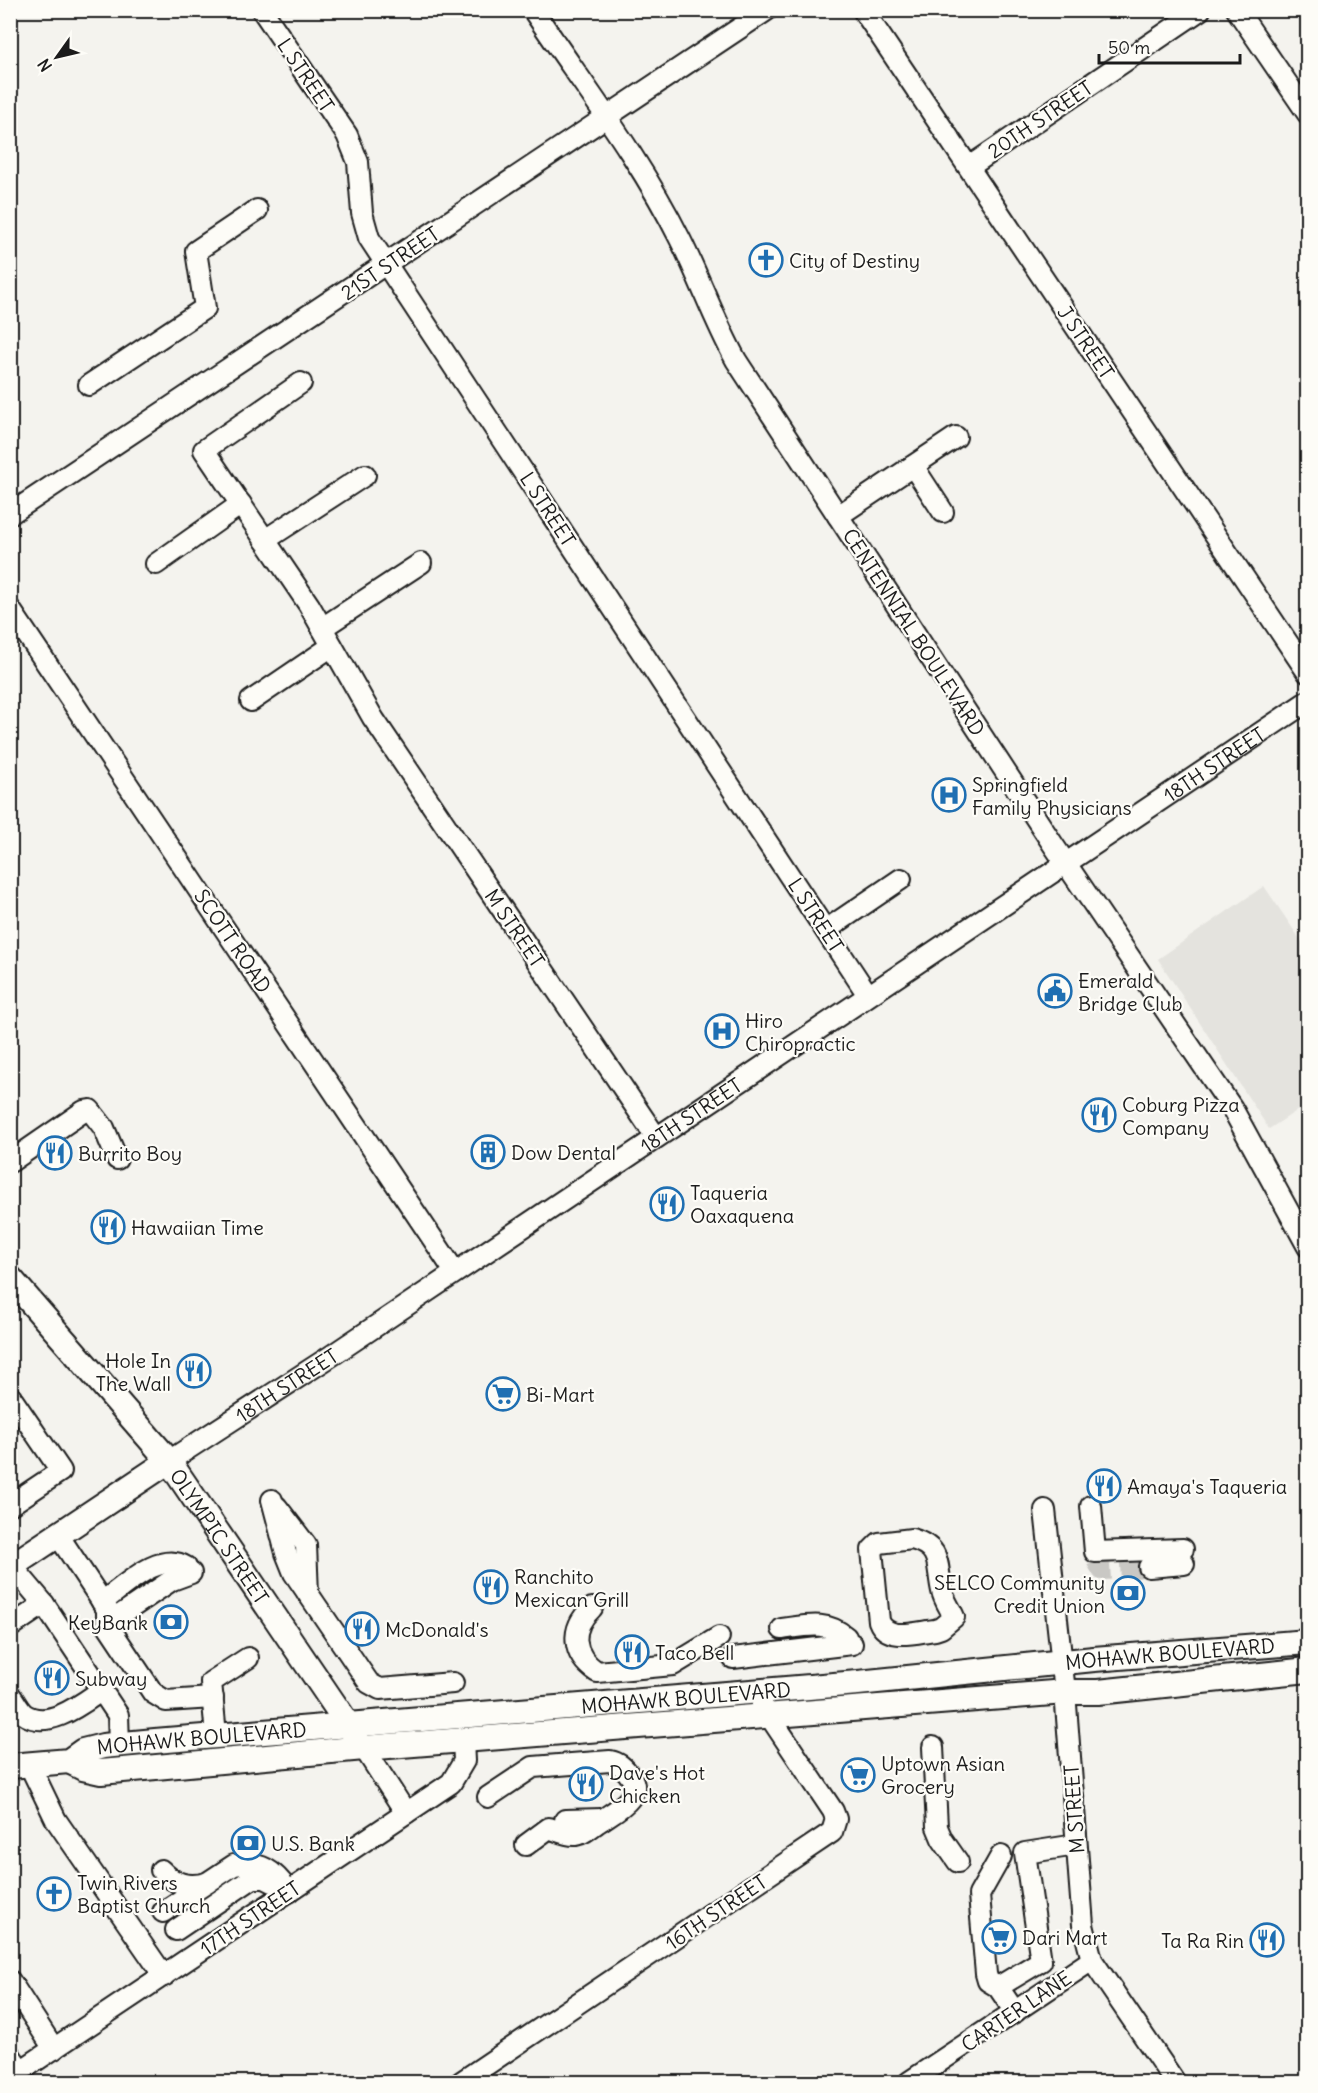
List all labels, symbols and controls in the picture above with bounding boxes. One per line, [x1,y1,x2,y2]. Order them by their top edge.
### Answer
north arrow [27,27,87,87]
scale bar [1099,27,1240,65]
street label: L STREET [272,33,340,117]
text: 50 m [1108,36,1150,59]
text: N [33,55,56,76]
street label: 20TH STREET [983,75,1097,163]
street label: 21ST STREET [336,221,444,305]
church icon: City of Destiny [748,242,784,278]
place label: City of Destiny [789,248,920,273]
street label: J STREET [1052,300,1120,384]
street label: L STREET [515,467,581,551]
street label: CENTENNIAL BOULEVARD [838,524,990,740]
street label: 18TH STREET [1158,721,1269,807]
place label: Springfield Family Physicians [972,772,1132,820]
hospital icon: Springfield Family Physicians [931,777,967,813]
street label: L STREET [783,873,849,957]
street label: SCOTT ROAD [189,884,277,998]
street label: M STREET [480,884,550,972]
place label: Emerald Bridge Club [1078,968,1183,1016]
public building icon: Emerald Bridge Club [1037,973,1073,1009]
place label: Hiro Chiropractic [745,1008,856,1056]
hospital icon: Hiro Chiropractic [704,1013,740,1049]
street label: 18TH STREET [635,1072,746,1158]
place label: Coburg Pizza Company [1122,1092,1240,1140]
restaurant icon: Coburg Pizza Company [1081,1097,1117,1133]
building icon: Dow Dental [470,1134,506,1170]
restaurant icon: Burrito Boy [37,1135,73,1171]
place label: Dow Dental [511,1140,616,1165]
place label: Burrito Boy [78,1141,182,1166]
place label: Taqueria Oaxaquena [690,1180,794,1228]
restaurant icon: Taqueria Oaxaquena [649,1186,685,1222]
restaurant icon: Hawaiian Time [90,1209,126,1245]
place label: Hawaiian Time [131,1215,264,1240]
street label: 18TH STREET [231,1343,342,1427]
place label: Hole In The Wall [96,1348,171,1396]
restaurant icon: Hole In The Wall [176,1353,212,1389]
supermarket icon: Bi-Mart [485,1376,521,1412]
place label: Bi-Mart [526,1382,595,1407]
street label: OLYMPIC STREET [165,1463,275,1608]
restaurant icon: Amaya's Taqueria [1086,1468,1122,1504]
place label: Amaya's Taqueria [1127,1474,1287,1499]
place label: Ranchito Mexican Grill [514,1564,629,1612]
restaurant icon: Ranchito Mexican Grill [473,1569,509,1605]
place label: SELCO Community Credit Union [934,1570,1105,1618]
bank icon: SELCO Community Credit Union [1110,1575,1146,1611]
bank icon: KeyBank [153,1604,189,1640]
place label: KeyBank [68,1610,148,1635]
restaurant icon: McDonald's [344,1611,380,1647]
place label: McDonald's [385,1617,489,1642]
street label: MOHAWK BOULEVARD [1064,1632,1276,1674]
restaurant icon: Taco Bell [614,1634,650,1670]
place label: Taco Bell [655,1640,734,1665]
restaurant icon: Subway [34,1660,70,1696]
place label: Subway [75,1666,147,1691]
street label: MOHAWK BOULEVARD [580,1676,792,1718]
street label: MOHAWK BOULEVARD [96,1716,307,1759]
place label: Uptown Asian Grocery [881,1751,1005,1799]
supermarket icon: Uptown Asian Grocery [840,1757,876,1793]
place label: Dave's Hot Chicken [609,1760,705,1808]
street label: M STREET [1058,1764,1090,1854]
restaurant icon: Dave's Hot Chicken [568,1766,604,1802]
bank icon: U.S. Bank [230,1825,266,1861]
place label: U.S. Bank [271,1831,355,1856]
street label: 16TH STREET [660,1869,772,1955]
place label: Twin Rivers Baptist Church [77,1870,211,1918]
street label: 17TH STREET [195,1875,305,1961]
church icon: Twin Rivers Baptist Church [36,1876,72,1912]
supermarket icon: Dari Mart [981,1919,1017,1955]
restaurant icon: Ta Ra Rin [1249,1922,1285,1958]
place label: Dari Mart [1022,1925,1108,1950]
place label: Ta Ra Rin [1161,1928,1244,1953]
street label: CARTER LANE [956,1965,1076,2057]

